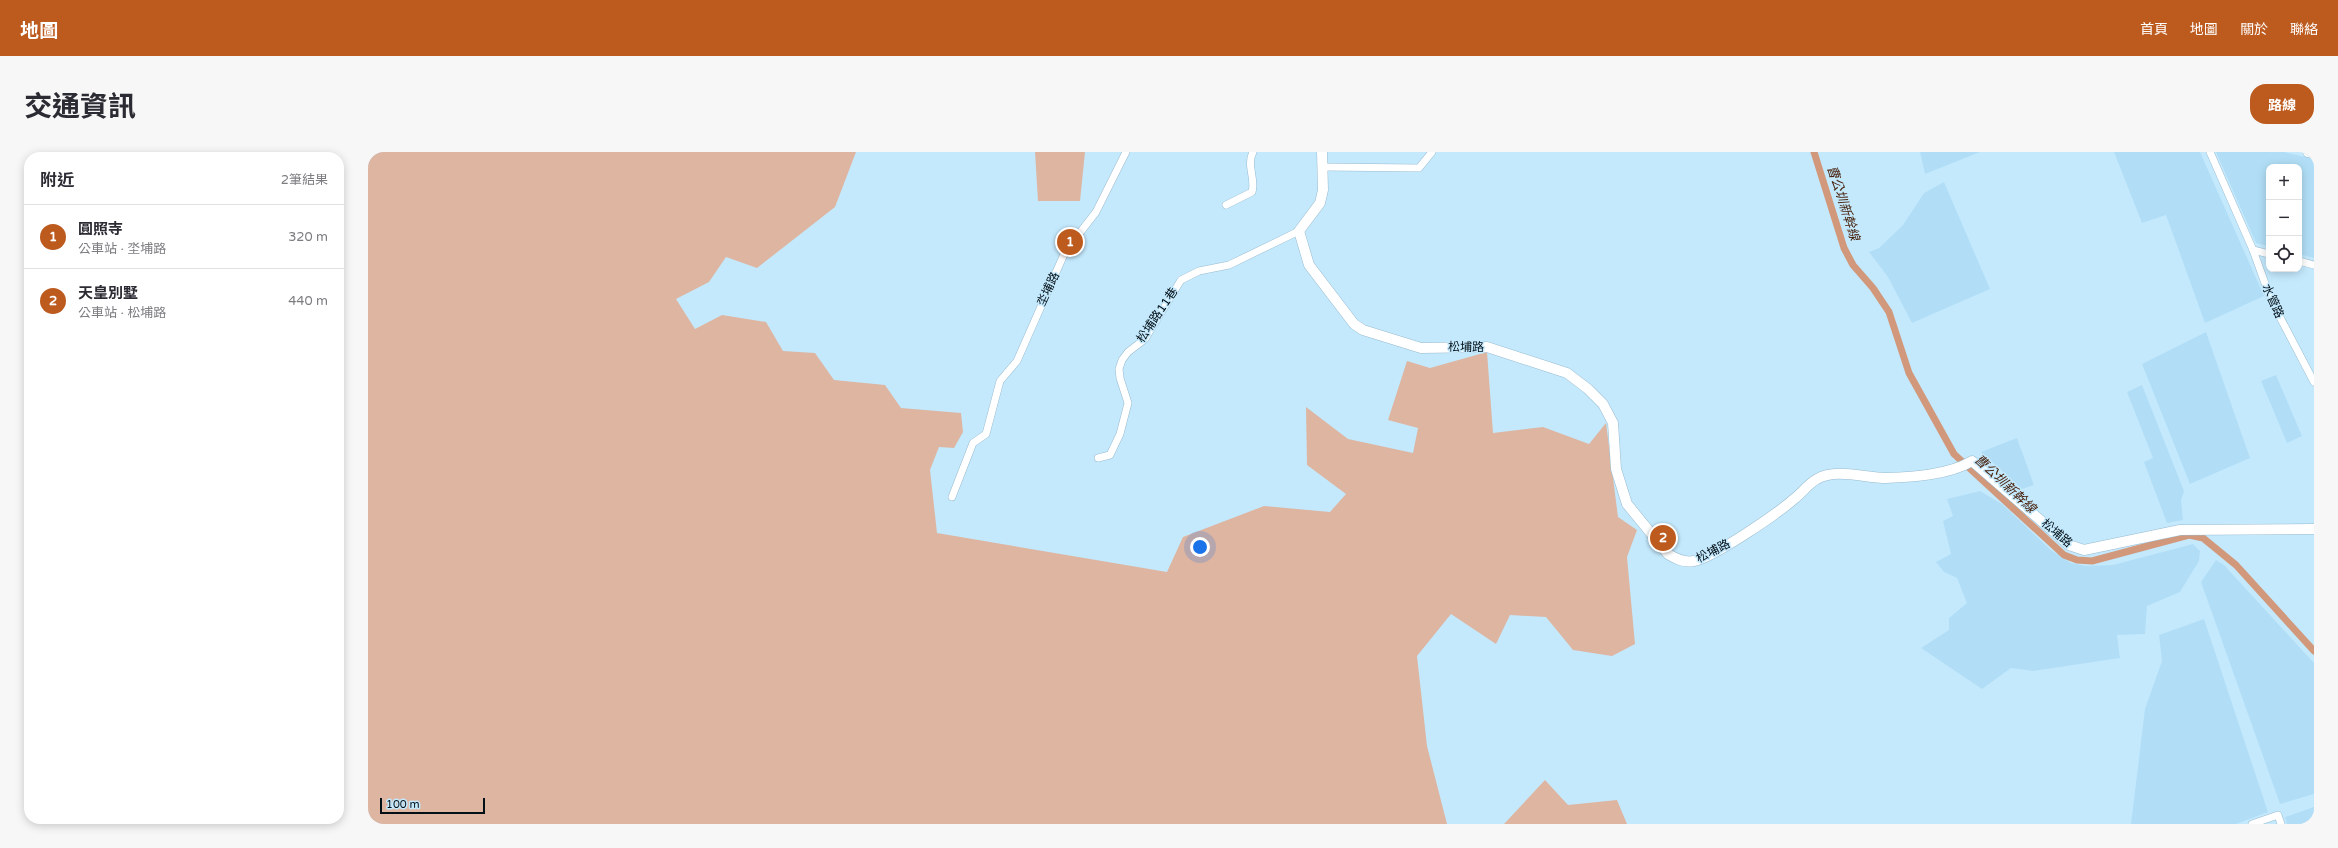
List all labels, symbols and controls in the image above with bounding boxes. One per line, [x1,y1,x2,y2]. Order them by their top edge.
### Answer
text: 地圖 [20,20,58,42]
text: 首頁 [2140,21,2168,38]
text: 地圖 [2190,21,2218,38]
text: 關於 [2240,21,2268,38]
text: 聯絡 [2290,21,2318,38]
button: 路線 [2250,84,2314,124]
text: 交通資訊 [24,90,136,124]
water label: 曹公圳新幹線 [1823,163,1863,244]
map controls [2266,164,2302,272]
button: + [2266,164,2302,200]
text: 附近 [40,170,74,191]
text: 2筆結果 [281,172,328,188]
button: − [2266,200,2302,236]
text: 圓照寺 [78,220,123,238]
pin: 1 [1057,227,1083,257]
text: 1 [49,229,57,245]
text: 320 m [288,229,328,245]
button: locate [2266,236,2302,272]
text: 公車站 · 坔埔路 [78,241,166,257]
street label: 坔埔路 [1034,270,1062,308]
street label: 水管路 [2259,282,2287,320]
text: 天皇別墅 [78,284,138,302]
street label: 松埔路11巷 [1134,285,1180,345]
text: 2 [49,293,57,309]
text: 440 m [288,293,328,309]
text: 公車站 · 松埔路 [78,305,166,321]
street label: 松埔路 [1448,340,1484,354]
water label: 曹公圳新幹線 [1971,452,2040,518]
street label: 松埔路 [2039,516,2075,550]
pin: 2 [1650,523,1676,553]
your location [1190,537,1210,557]
street label: 松埔路 [1694,537,1732,565]
scale bar [380,796,485,815]
text: 100 m [386,798,420,811]

